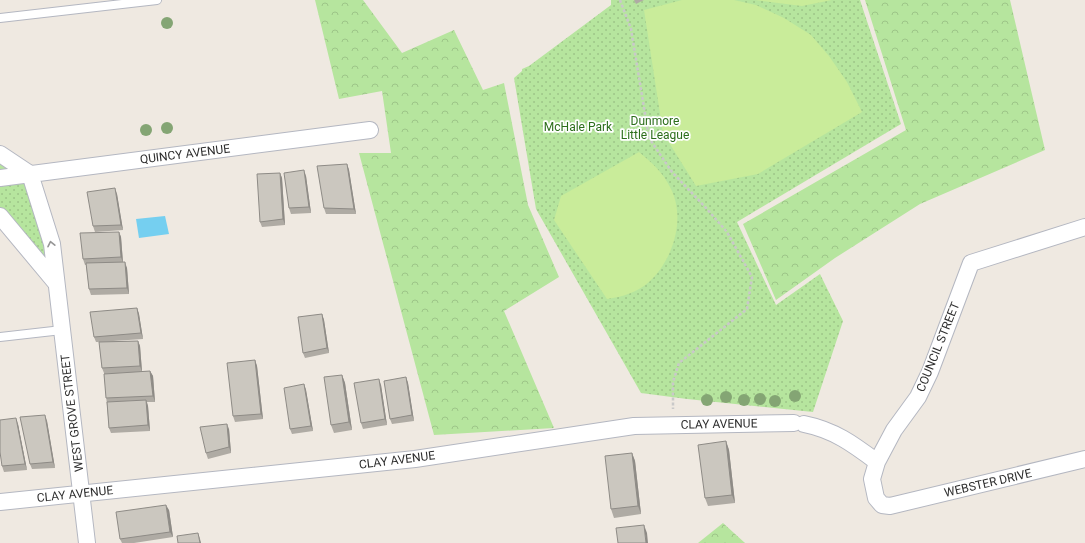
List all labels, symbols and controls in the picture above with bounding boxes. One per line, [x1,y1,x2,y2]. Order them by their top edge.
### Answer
park label: Dunmore Little League [621,114,689,142]
park label: McHale Park [544,120,613,134]
street label: QUINCY AVENUE [139,141,231,166]
one-way arrow [48,241,56,247]
street label: COUNCIL STREET [914,300,962,394]
street label: WEST GROVE STREET [58,353,86,473]
street label: CLAY AVENUE [680,416,758,432]
street label: CLAY AVENUE [358,448,436,472]
street label: WEBSTER DRIVE [943,466,1033,500]
street label: CLAY AVENUE [36,483,114,505]

